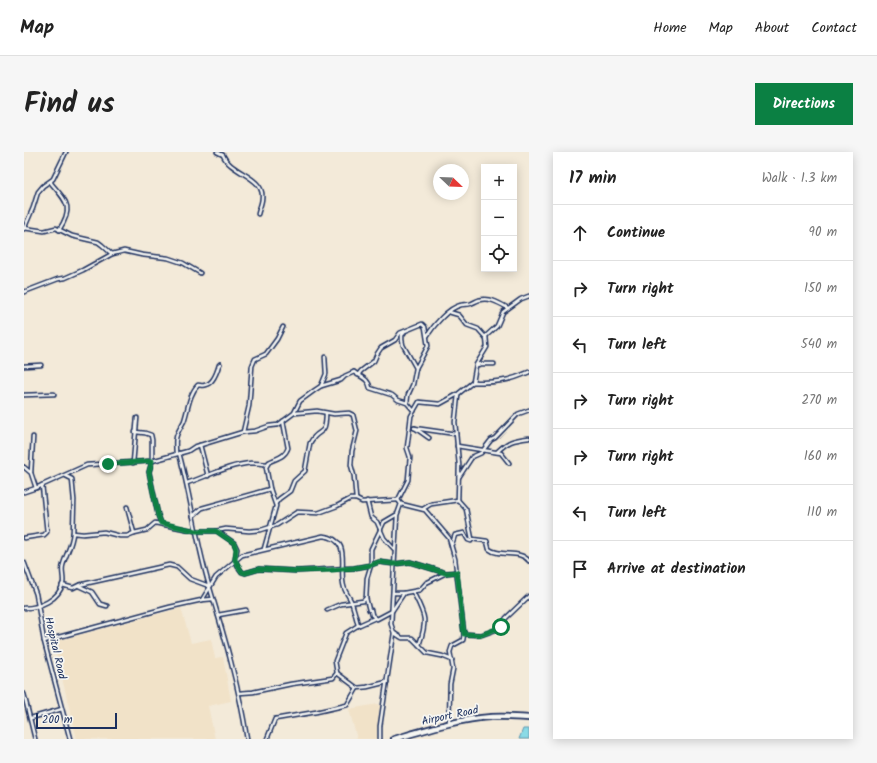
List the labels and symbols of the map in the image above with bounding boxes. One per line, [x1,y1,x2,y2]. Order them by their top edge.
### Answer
north arrow [433,164,469,200]
route end [99,455,117,473]
street label: Hospital Road [39,615,71,681]
route start [492,618,510,636]
street label: Airport Road [420,701,481,731]
scale bar [36,711,117,730]

